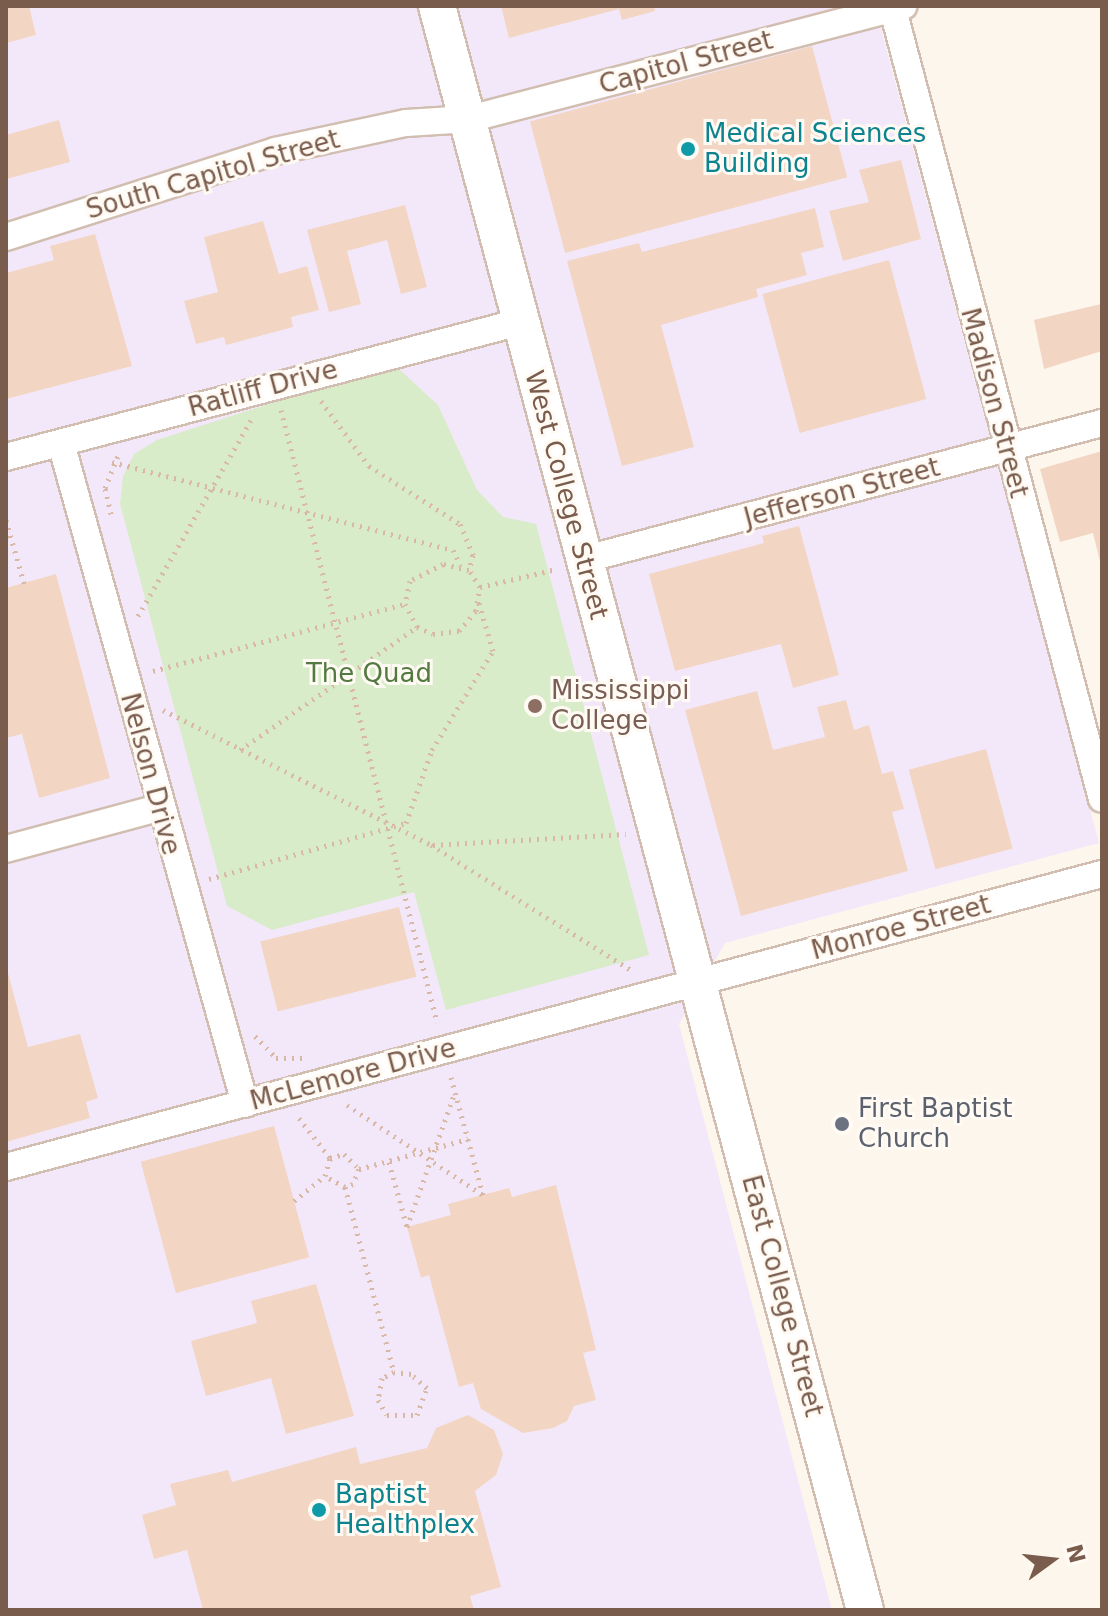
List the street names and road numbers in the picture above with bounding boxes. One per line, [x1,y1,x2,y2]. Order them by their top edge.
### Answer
street label: Capitol Street [596,25,776,101]
street label: South Capitol Street [83,124,343,226]
street label: Madison Street [954,305,1034,501]
street label: Ratliff Drive [185,354,341,424]
street label: West College Street [518,367,614,623]
street label: Jefferson Street [741,452,943,534]
street label: Nelson Drive [113,690,187,858]
street label: Monroe Street [808,889,994,967]
street label: McLemore Drive [247,1033,459,1117]
street label: East College Street [735,1172,829,1420]

